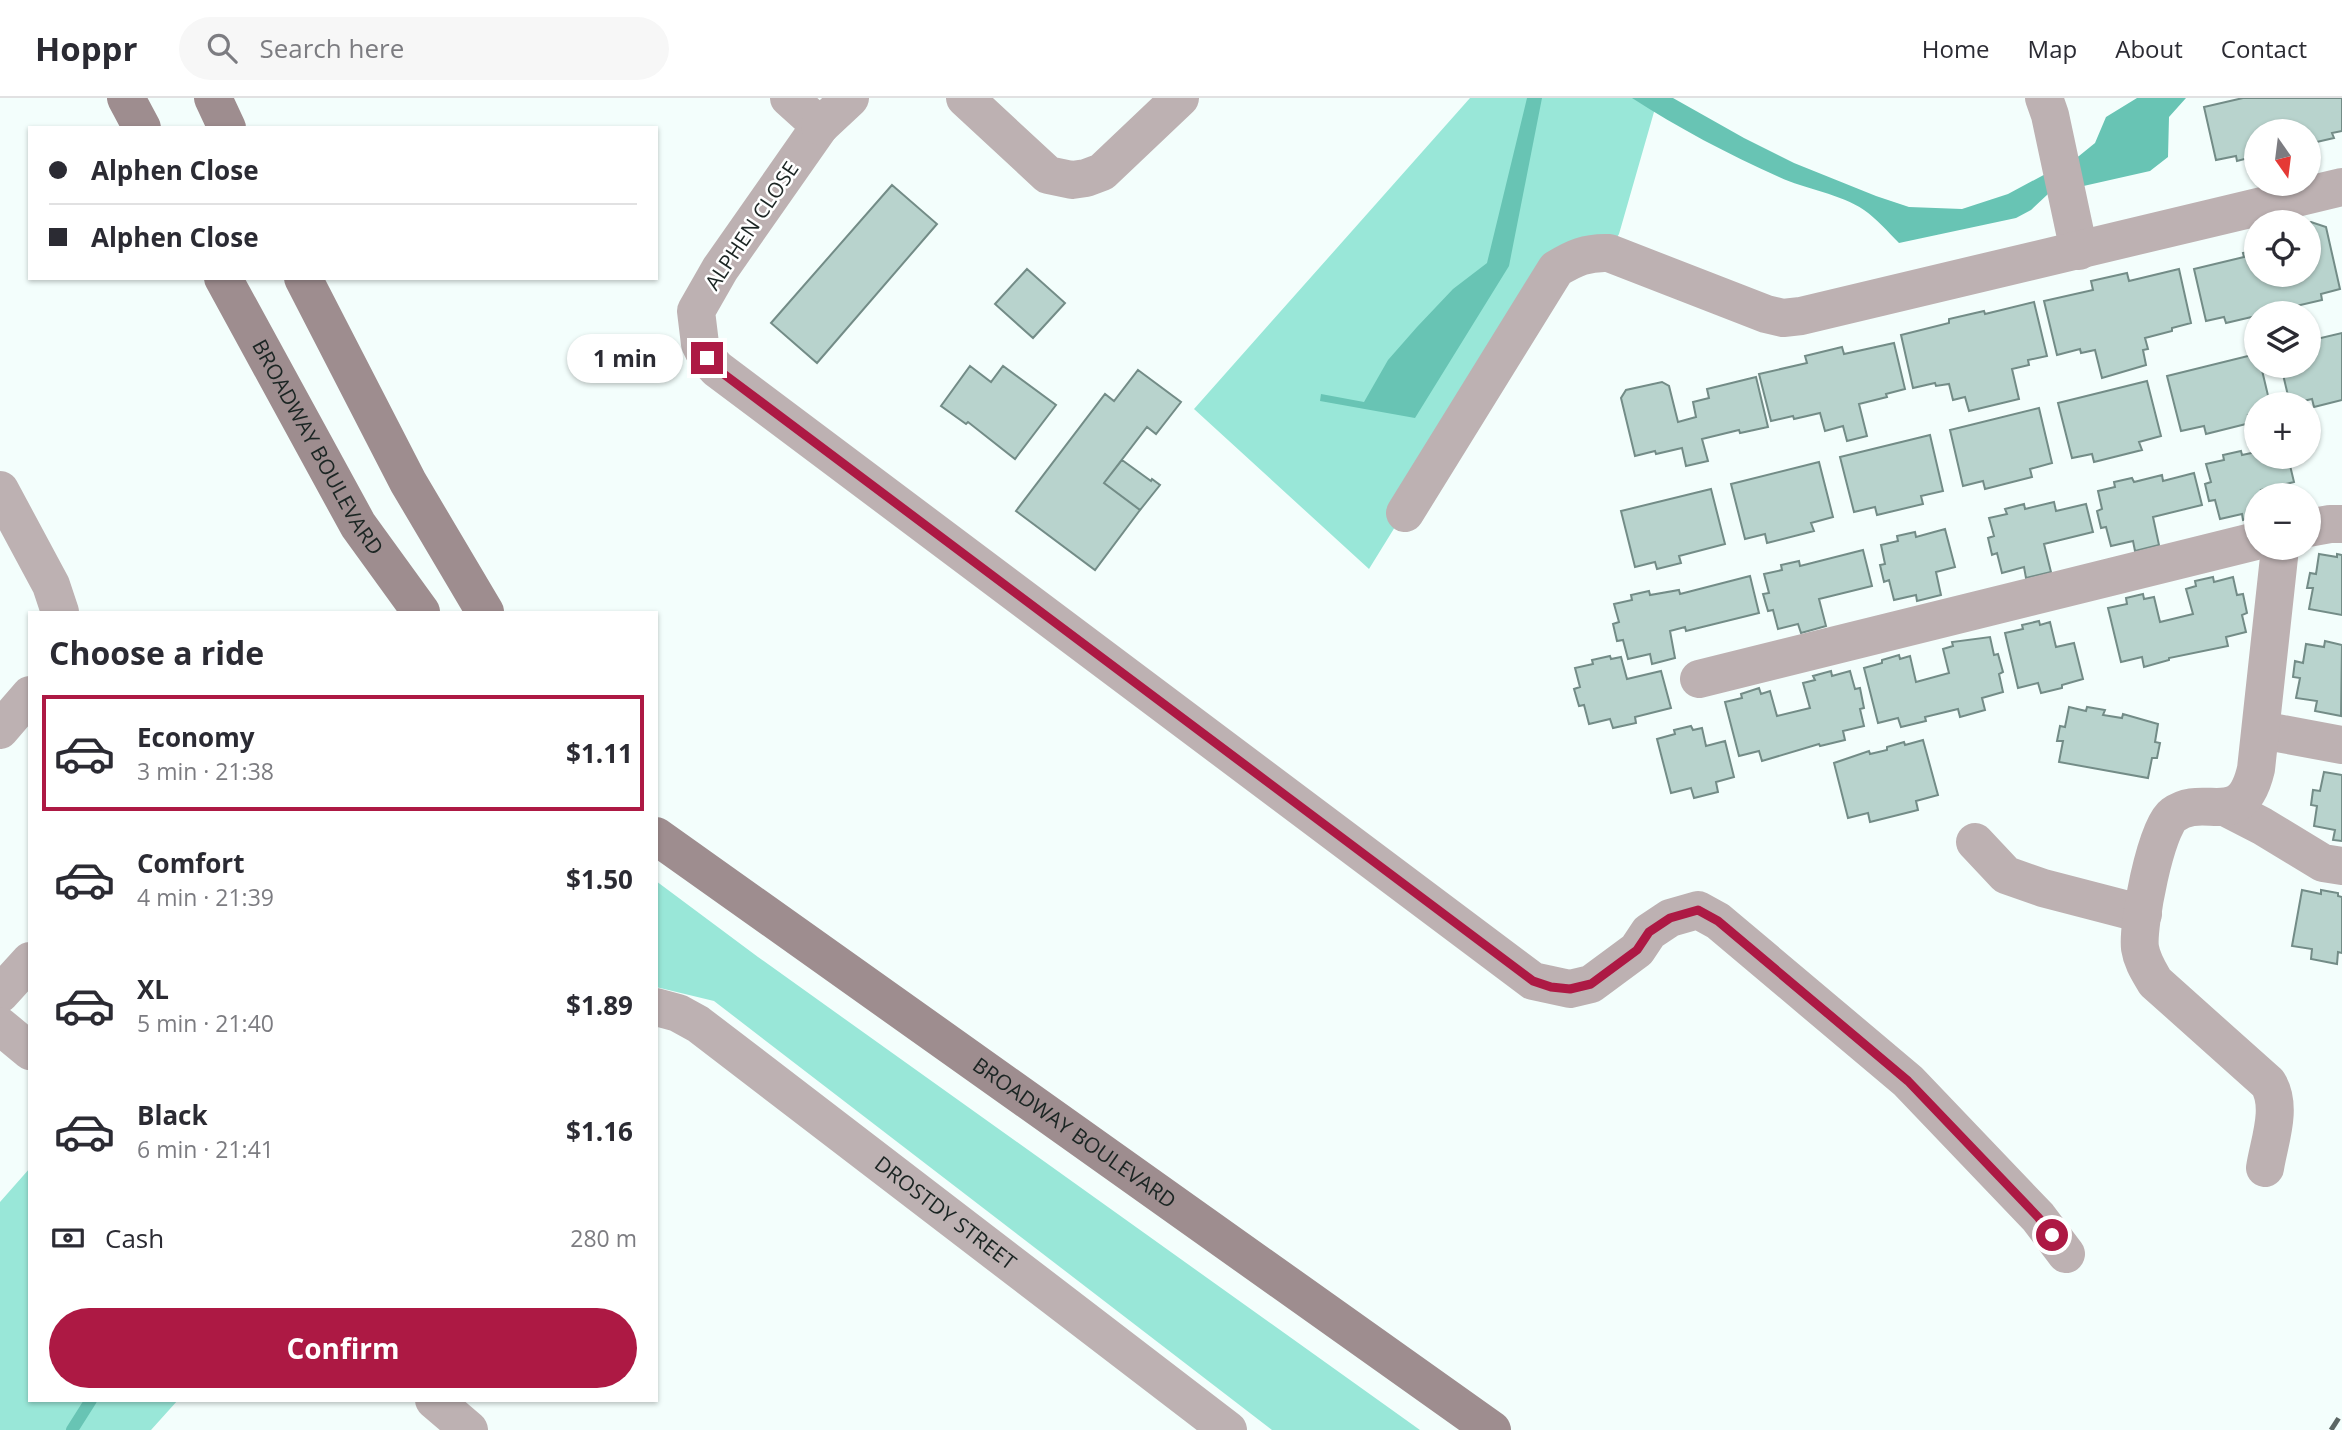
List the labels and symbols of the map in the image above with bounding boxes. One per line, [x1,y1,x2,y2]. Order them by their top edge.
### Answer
north arrow [2244,119,2320,196]
street label: ALPHEN CLOSE [698,156,804,295]
street label: BROADWAY BOULEVARD [246,334,390,560]
callout: 1 min [567,334,682,382]
route end [691,342,723,374]
street label: BROADWAY BOULEVARD [968,1050,1182,1214]
street label: DROSTDY STREET [869,1149,1023,1276]
route start [2036,1219,2068,1251]

